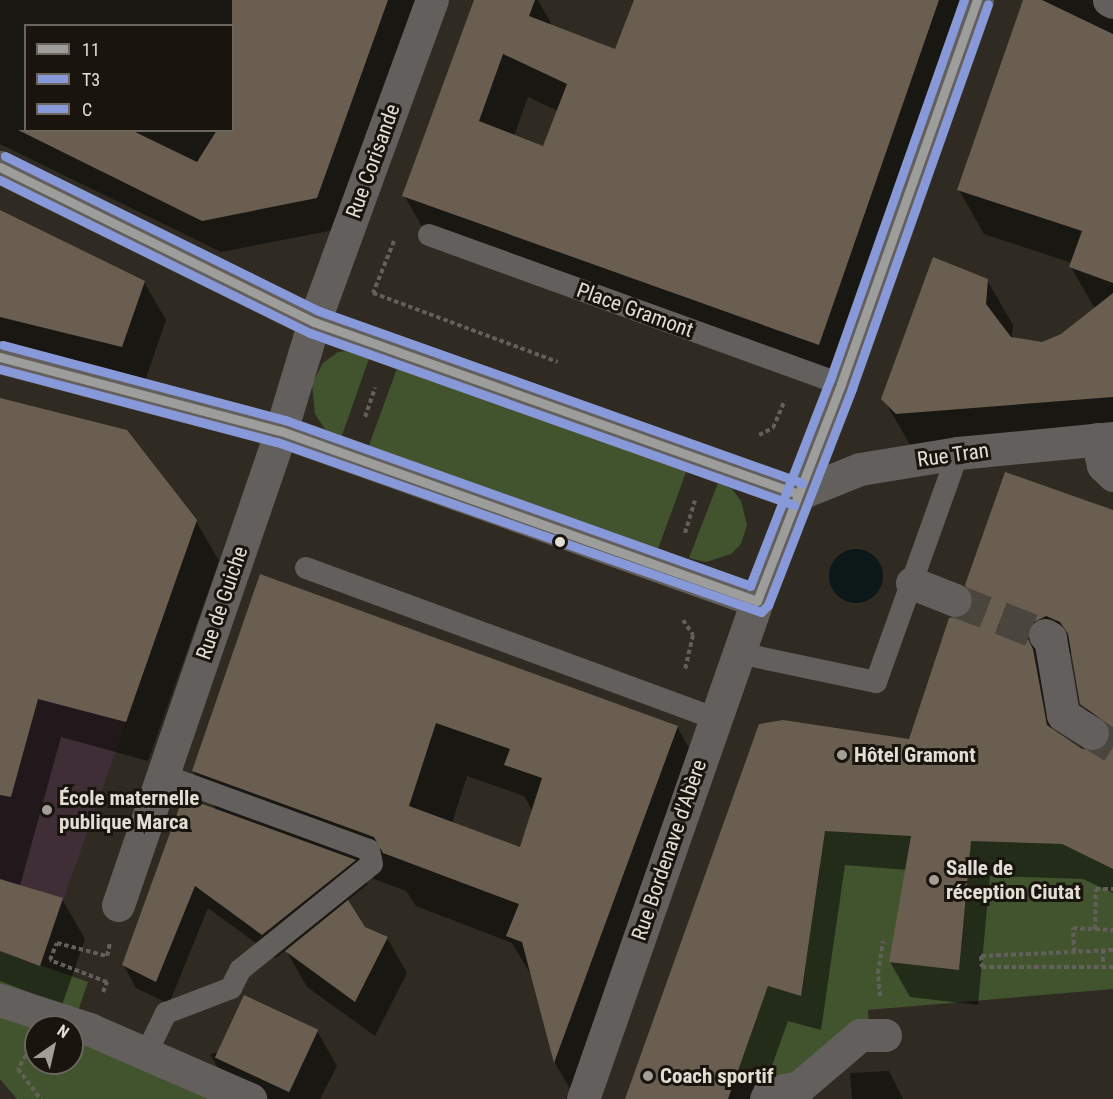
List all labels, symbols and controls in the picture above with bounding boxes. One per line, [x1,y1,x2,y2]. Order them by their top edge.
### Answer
legend [24,24,234,132]
text: 11 [82,39,100,60]
text: T3 [82,69,100,90]
text: C [82,99,92,120]
street label: Rue Corisande [341,100,405,222]
street label: Place Gramont [573,277,697,343]
street label: Rue Tran [915,437,991,473]
unlabelled marker [554,536,566,548]
street label: Rue de Guiche [191,543,253,663]
place label: Hôtel Gramont [854,742,976,768]
marker: Hôtel Gramont [835,748,849,762]
street label: Rue Bordenave d'Abère [626,756,712,944]
place label: École maternelle publique Marca [59,785,199,835]
marker: École maternelle publique Marca [40,803,54,817]
place label: Salle de réception Ciutat [946,855,1081,905]
marker: Salle de réception Ciutat [927,873,941,887]
north arrow [24,1015,84,1075]
text: N [54,1021,73,1042]
place label: Coach sportif [660,1063,774,1089]
marker: Coach sportif [641,1069,655,1083]

